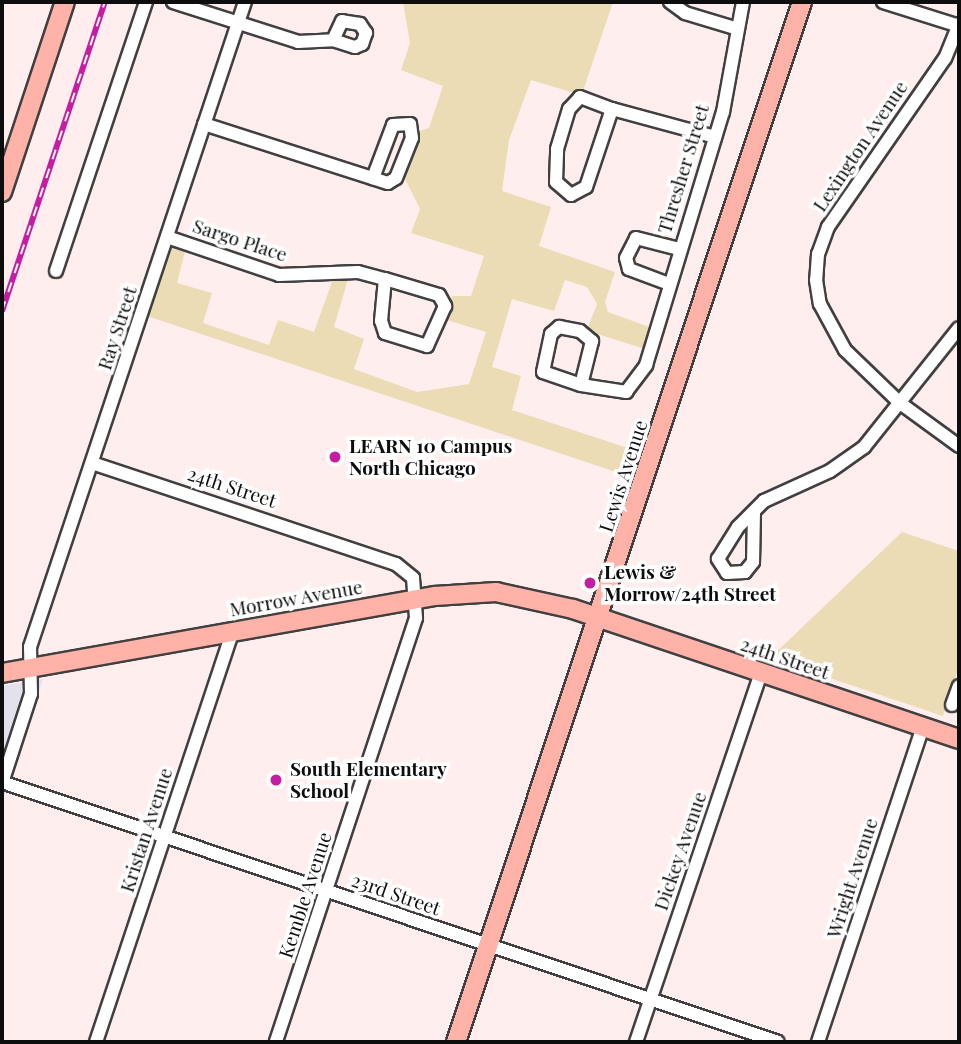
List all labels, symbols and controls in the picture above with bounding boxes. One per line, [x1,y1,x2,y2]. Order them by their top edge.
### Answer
street label: Lexington Avenue [808,76,912,216]
street label: Thresher Street [653,102,713,236]
street label: Sargo Place [190,214,290,266]
street label: Ray Street [93,283,141,373]
street label: Lewis Avenue [594,417,652,535]
place label: LEARN 10 Campus North Chicago [349,435,512,479]
marker: LEARN 10 Campus North Chicago [327,449,343,465]
street label: 24th Street [185,462,279,512]
place label: Lewis & Morrow/24th Street [604,561,776,605]
street label: Morrow Avenue [227,575,365,621]
marker: Lewis & Morrow/24th Street [582,575,598,591]
street label: 24th Street [738,632,832,684]
place label: South Elementary School [290,758,447,802]
street label: Kristan Avenue [115,765,177,895]
marker: South Elementary School [268,772,284,788]
street label: Dickey Avenue [649,788,711,914]
street label: Wright Avenue [822,815,882,941]
street label: Kemble Avenue [274,829,336,961]
street label: 23rd Street [349,868,443,920]

